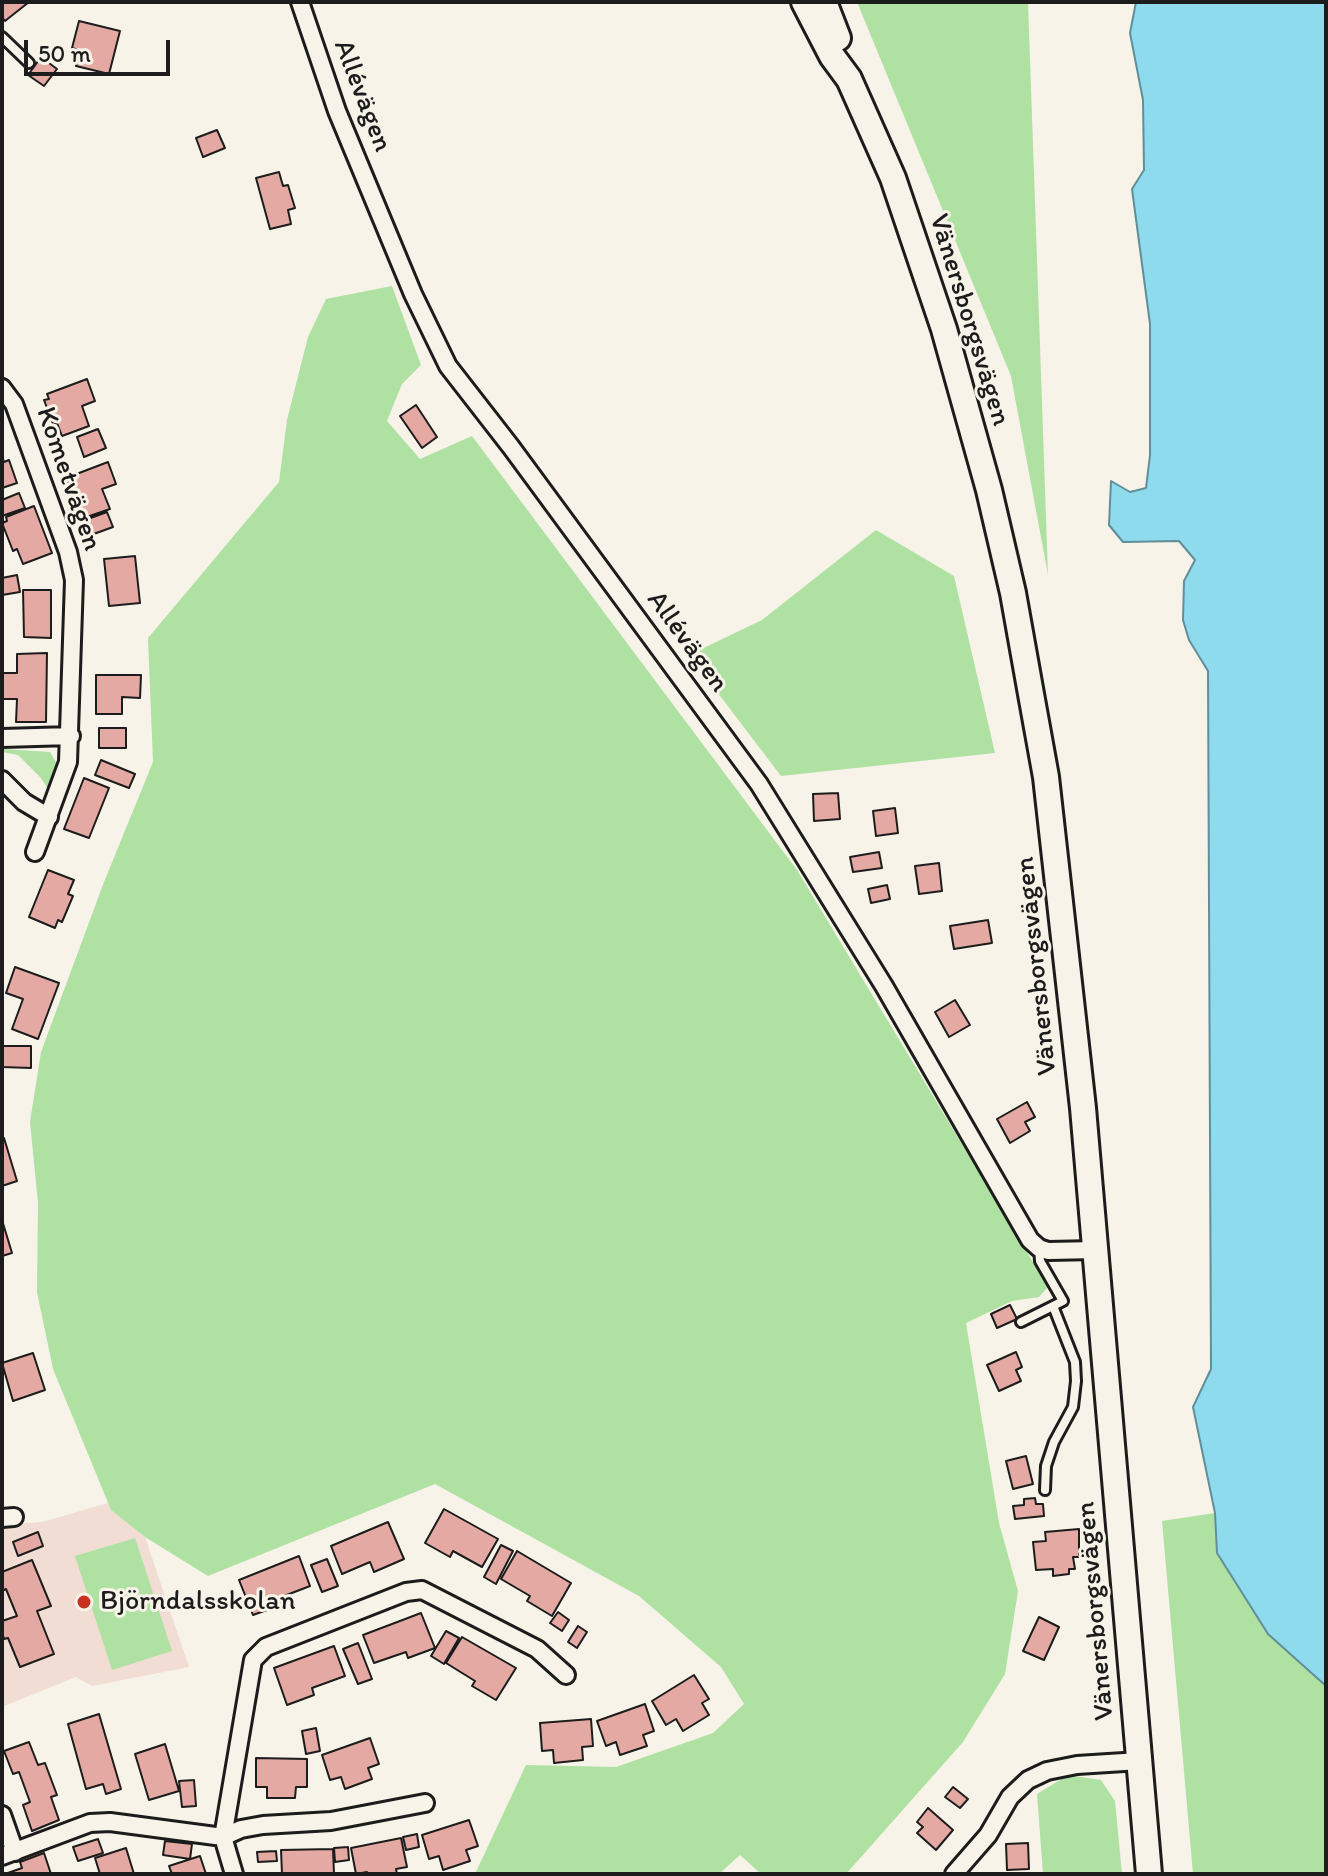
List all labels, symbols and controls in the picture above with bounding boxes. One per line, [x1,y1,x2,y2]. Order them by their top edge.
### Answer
scale bar [28,24,174,74]
street label: Allévägen [325,35,399,157]
text: 50 m [38,39,91,68]
street label: Vänersborgsvägen [921,210,1017,430]
street label: Kometvägen [28,403,108,555]
street label: Allévägen [639,585,735,699]
street label: Vänersborgsvägen [1009,855,1065,1077]
street label: Vänersborgsvägen [1070,1500,1122,1722]
place label: Björndalsskolan [100,1585,296,1619]
marker: Björndalsskolan [75,1593,93,1611]

